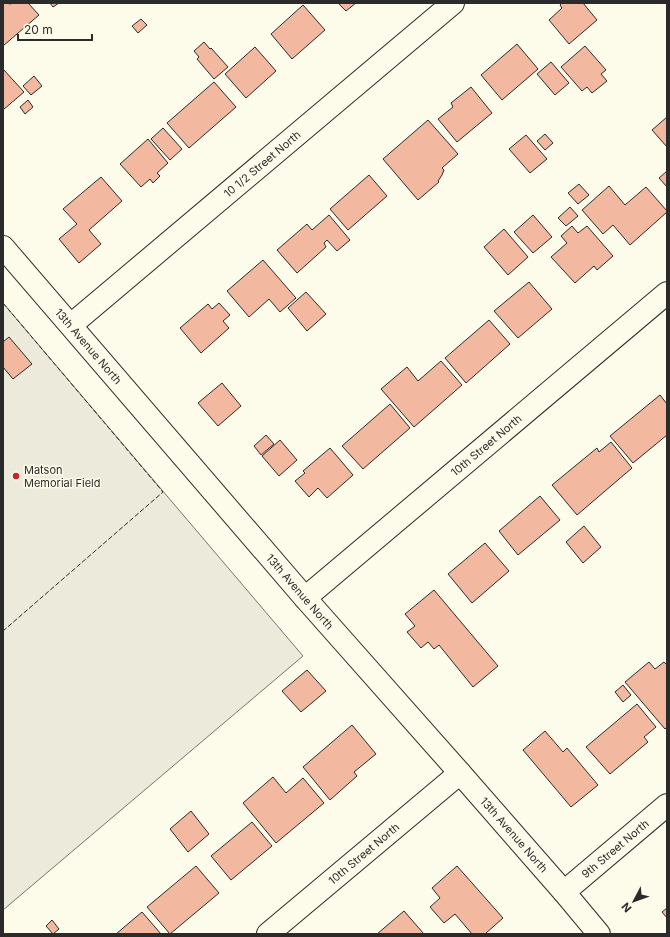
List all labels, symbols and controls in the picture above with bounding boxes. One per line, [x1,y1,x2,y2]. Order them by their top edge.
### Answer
scale bar [18,16,92,42]
text: 20 m [24,22,53,37]
street label: 10 1/2 Street North [221,127,303,200]
street label: 13th Avenue North [52,305,125,387]
street label: 10th Street North [448,411,525,479]
place label: Matson Memorial Field [24,463,100,490]
marker: Matson Memorial Field [11,471,21,481]
street label: 13th Avenue North [263,551,337,632]
street label: 13th Avenue North [477,794,551,875]
street label: 9th Street North [579,816,652,881]
street label: 10th Street North [325,820,402,887]
north arrow [614,881,654,921]
text: N [618,900,634,915]

